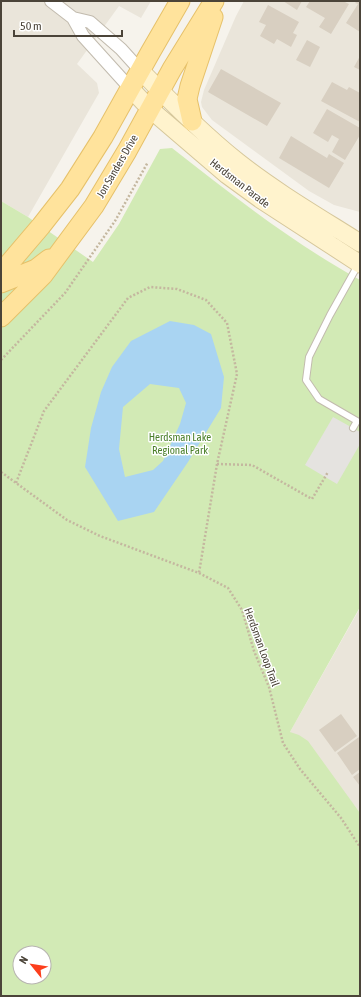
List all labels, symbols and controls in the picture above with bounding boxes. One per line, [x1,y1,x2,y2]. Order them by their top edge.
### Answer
scale bar [14,12,122,38]
text: 50 m [20,19,42,33]
street label: Jon Sanders Drive [94,132,140,200]
street label: Herdsman Parade [208,156,272,210]
park label: Herdsman Lake Regional Park [149,431,211,456]
street label: Herdsman Loop Trail [242,606,282,688]
north arrow [12,945,52,985]
text: N [17,954,30,966]

